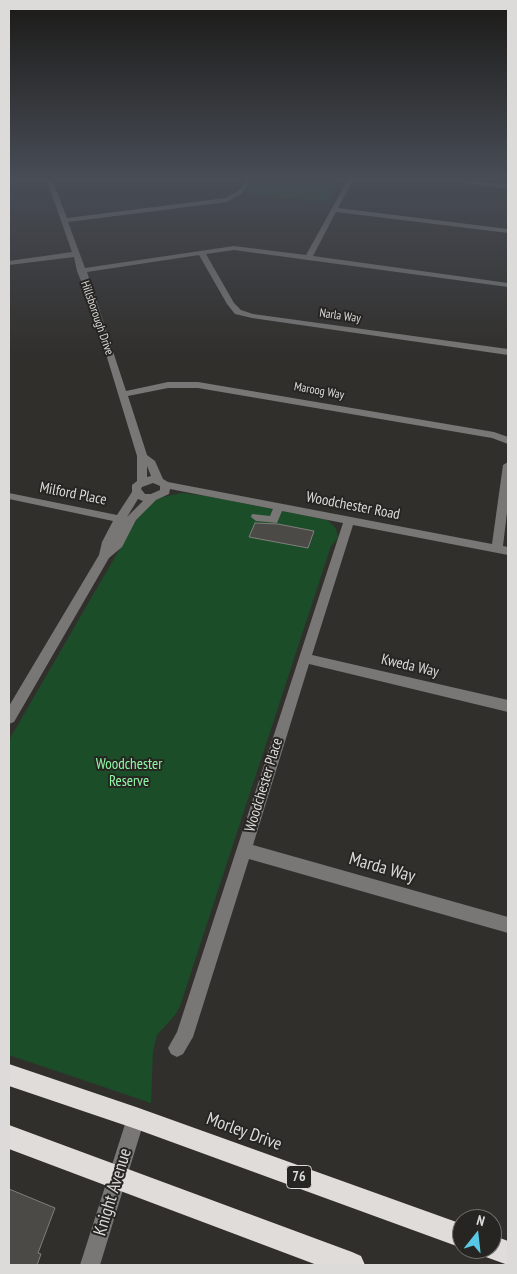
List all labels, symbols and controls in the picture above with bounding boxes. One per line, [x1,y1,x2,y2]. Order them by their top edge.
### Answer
street label: Hillsborough Drive [78,279,116,357]
street label: Narla Way [318,306,362,326]
street label: Maroog Way [293,379,345,403]
street label: Milford Place [38,479,108,509]
street label: Woodchester Road [305,488,401,524]
street label: Kweda Way [379,651,441,681]
street label: Woodchester Place [241,736,287,834]
park label: Woodchester Reserve [96,756,162,791]
street label: Marda Way [346,848,418,888]
street label: Morley Drive [203,1108,285,1156]
street label: Knight Avenue [89,1146,137,1238]
road number: 76 [286,1166,312,1188]
north arrow [452,1209,502,1259]
text: N [475,1211,487,1230]

